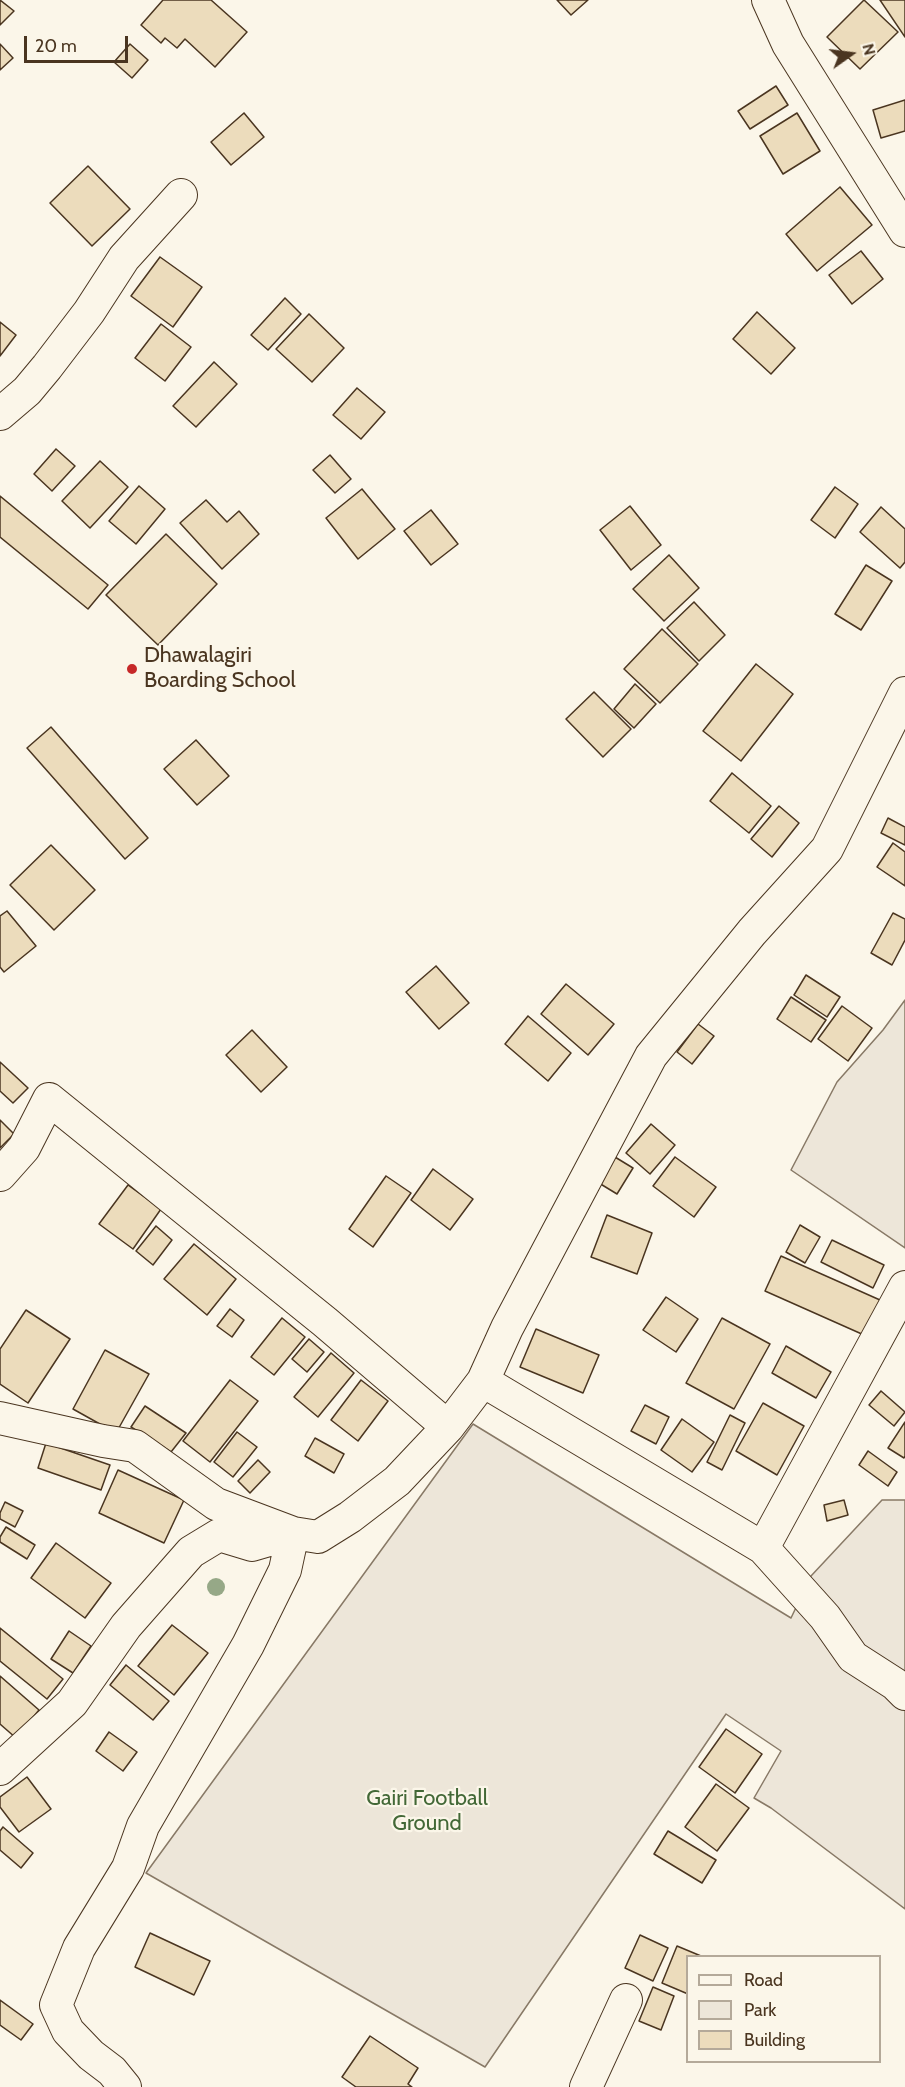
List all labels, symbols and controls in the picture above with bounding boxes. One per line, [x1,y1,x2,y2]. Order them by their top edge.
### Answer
scale bar [27,24,130,62]
north arrow [821,24,881,84]
text: 20 m [35,35,77,57]
text: N [858,42,880,57]
place label: Dhawalagiri Boarding School [144,643,296,694]
marker: Dhawalagiri Boarding School [125,662,139,676]
park label: Gairi Football Ground [366,1786,488,1838]
legend [686,1955,881,2063]
text: Road [744,1969,783,1991]
text: Park [744,1999,776,2021]
text: Building [744,2029,805,2051]

